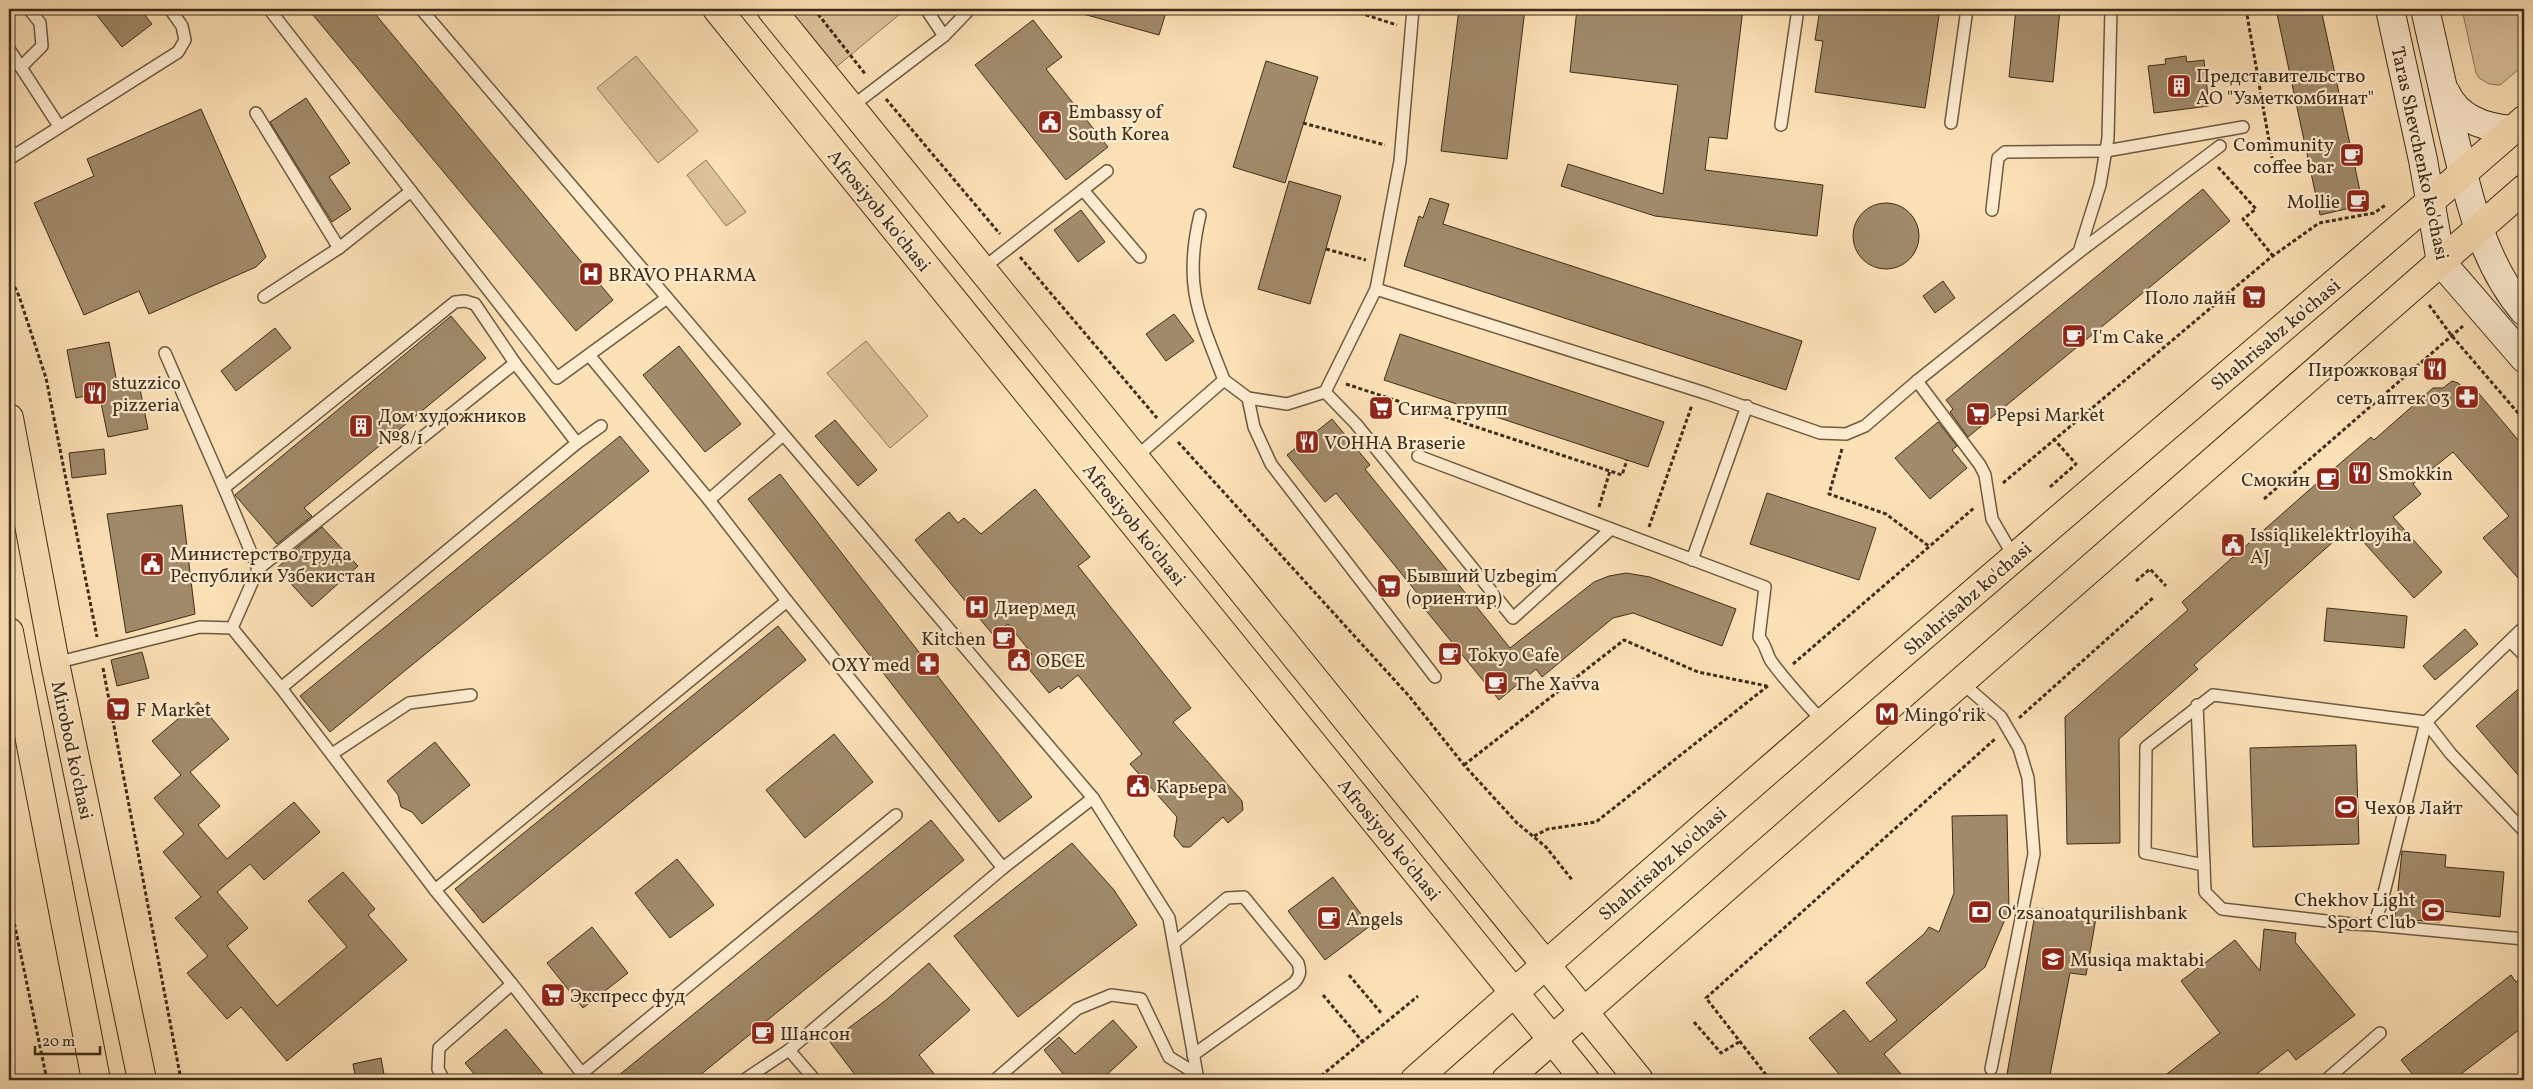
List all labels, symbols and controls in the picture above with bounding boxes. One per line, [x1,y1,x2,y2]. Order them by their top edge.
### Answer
street label: Taras Shevchenko ko'chasi [2384,44,2454,263]
place label: Представительство АО "Узметкомбинат" [2196,64,2374,112]
building icon: Представительство АО "Узметкомбинат" [2166,73,2192,99]
place label: Embassy of South Korea [1068,100,1170,148]
public building icon: Embassy of South Korea [1037,109,1063,135]
place label: Community coffee bar [2233,133,2334,181]
cafe icon: Community coffee bar [2339,142,2365,168]
street label: Afrosiyob ko'chasi [821,144,936,278]
cafe icon: Mollie [2345,188,2371,214]
place label: Mollie [2287,190,2340,216]
hospital icon: BRAVO PHARMA [578,261,604,287]
place label: BRAVO PHARMA [608,263,757,289]
street label: Shahrisabz ko'chasi [2206,273,2347,398]
supermarket icon: Поло лайн [2241,284,2267,310]
place label: Поло лайн [2145,286,2236,312]
cafe icon: I'm Cake [2061,323,2087,349]
place label: I'm Cake [2092,325,2164,351]
restaurant icon: Пирожковая [2422,356,2448,382]
place label: Пирожковая [2308,358,2418,384]
place label: stuzzico pizzeria [112,371,181,419]
restaurant icon: stuzzico pizzeria [82,380,108,406]
pharmacy icon: сеть аптек 03 [2454,384,2480,410]
place label: сеть аптек 03 [2336,386,2450,412]
supermarket icon: Сигма групп [1368,395,1394,421]
place label: Сигма групп [1398,397,1508,423]
supermarket icon: Pepsi Market [1965,401,1991,427]
place label: Pepsi Market [1996,403,2105,429]
place label: Дом художников №8/1 [378,404,526,452]
building icon: Дом художников №8/1 [348,413,374,439]
restaurant icon: VOHHA Braserie [1294,429,1320,455]
place label: VOHHA Braserie [1324,431,1465,457]
street label: Afrosiyob ko'chasi [1076,458,1191,592]
restaurant icon: Smokkin [2347,460,2373,486]
place label: Smokkin [2378,462,2453,488]
cafe icon: Смокин [2315,466,2341,492]
place label: Смокин [2241,468,2310,494]
place label: Issiqlikelektrloyiha AJ [2250,523,2412,571]
public building icon: Issiqlikelektrloyiha AJ [2220,532,2246,558]
street label: Shahrisabz ko'chasi [1898,536,2038,663]
place label: Министерство труда Республики Узбекистан [170,542,376,590]
public building icon: Министерство труда Республики Узбекистан [139,551,165,577]
place label: Бывший Uzbegim (ориентир) [1406,564,1558,612]
supermarket icon: Бывший Uzbegim (ориентир) [1376,573,1402,599]
hospital icon: Диер мед [964,594,990,620]
place label: Диер мед [994,596,1076,622]
cafe icon: Kitchen [991,625,1017,651]
place label: Kitchen [921,627,986,653]
cafe icon: Tokyo Cafe [1437,641,1463,667]
place label: Tokyo Cafe [1468,643,1559,669]
public building icon: ОБСЕ [1006,647,1032,673]
place label: ОБСЕ [1036,649,1085,675]
pharmacy icon: OXY med [915,651,941,677]
place label: OXY med [832,653,910,679]
cafe icon: The Xavva [1483,670,1509,696]
place label: The Xavva [1514,672,1600,698]
street label: Mirobod ko'chasi [44,679,98,822]
supermarket icon: F Market [105,696,131,722]
place label: F Market [136,698,212,724]
metro station icon: Mingoʻrik [1874,701,1900,727]
place label: Mingoʻrik [1904,703,1986,729]
public building icon: Карьера [1125,773,1151,799]
street label: Afrosiyob ko'chasi [1331,773,1446,907]
place label: Карьера [1156,775,1227,801]
sports icon: Чехов Лайт [2333,794,2359,820]
place label: Чехов Лайт [2364,796,2463,822]
street label: Shahrisabz ko'chasi [1593,801,1733,928]
place label: Chekhov Light Sport Club [2294,888,2416,936]
sports icon: Chekhov Light Sport Club [2420,897,2446,923]
bank icon: Oʻzsanoatqurilishbank [1967,899,1993,925]
place label: Oʻzsanoatqurilishbank [1998,901,2188,927]
cafe icon: Angels [1316,905,1342,931]
place label: Angels [1346,907,1403,933]
school or university icon: Musiqa maktabi [2040,946,2066,972]
place label: Musiqa maktabi [2070,948,2205,974]
supermarket icon: Экспресс фуд [540,982,566,1008]
place label: Экспресс фуд [570,984,686,1010]
cafe icon: Шансон [750,1020,776,1046]
place label: Шансон [780,1022,850,1048]
scale bar [35,1024,100,1056]
text: 20 m [42,1032,75,1053]

